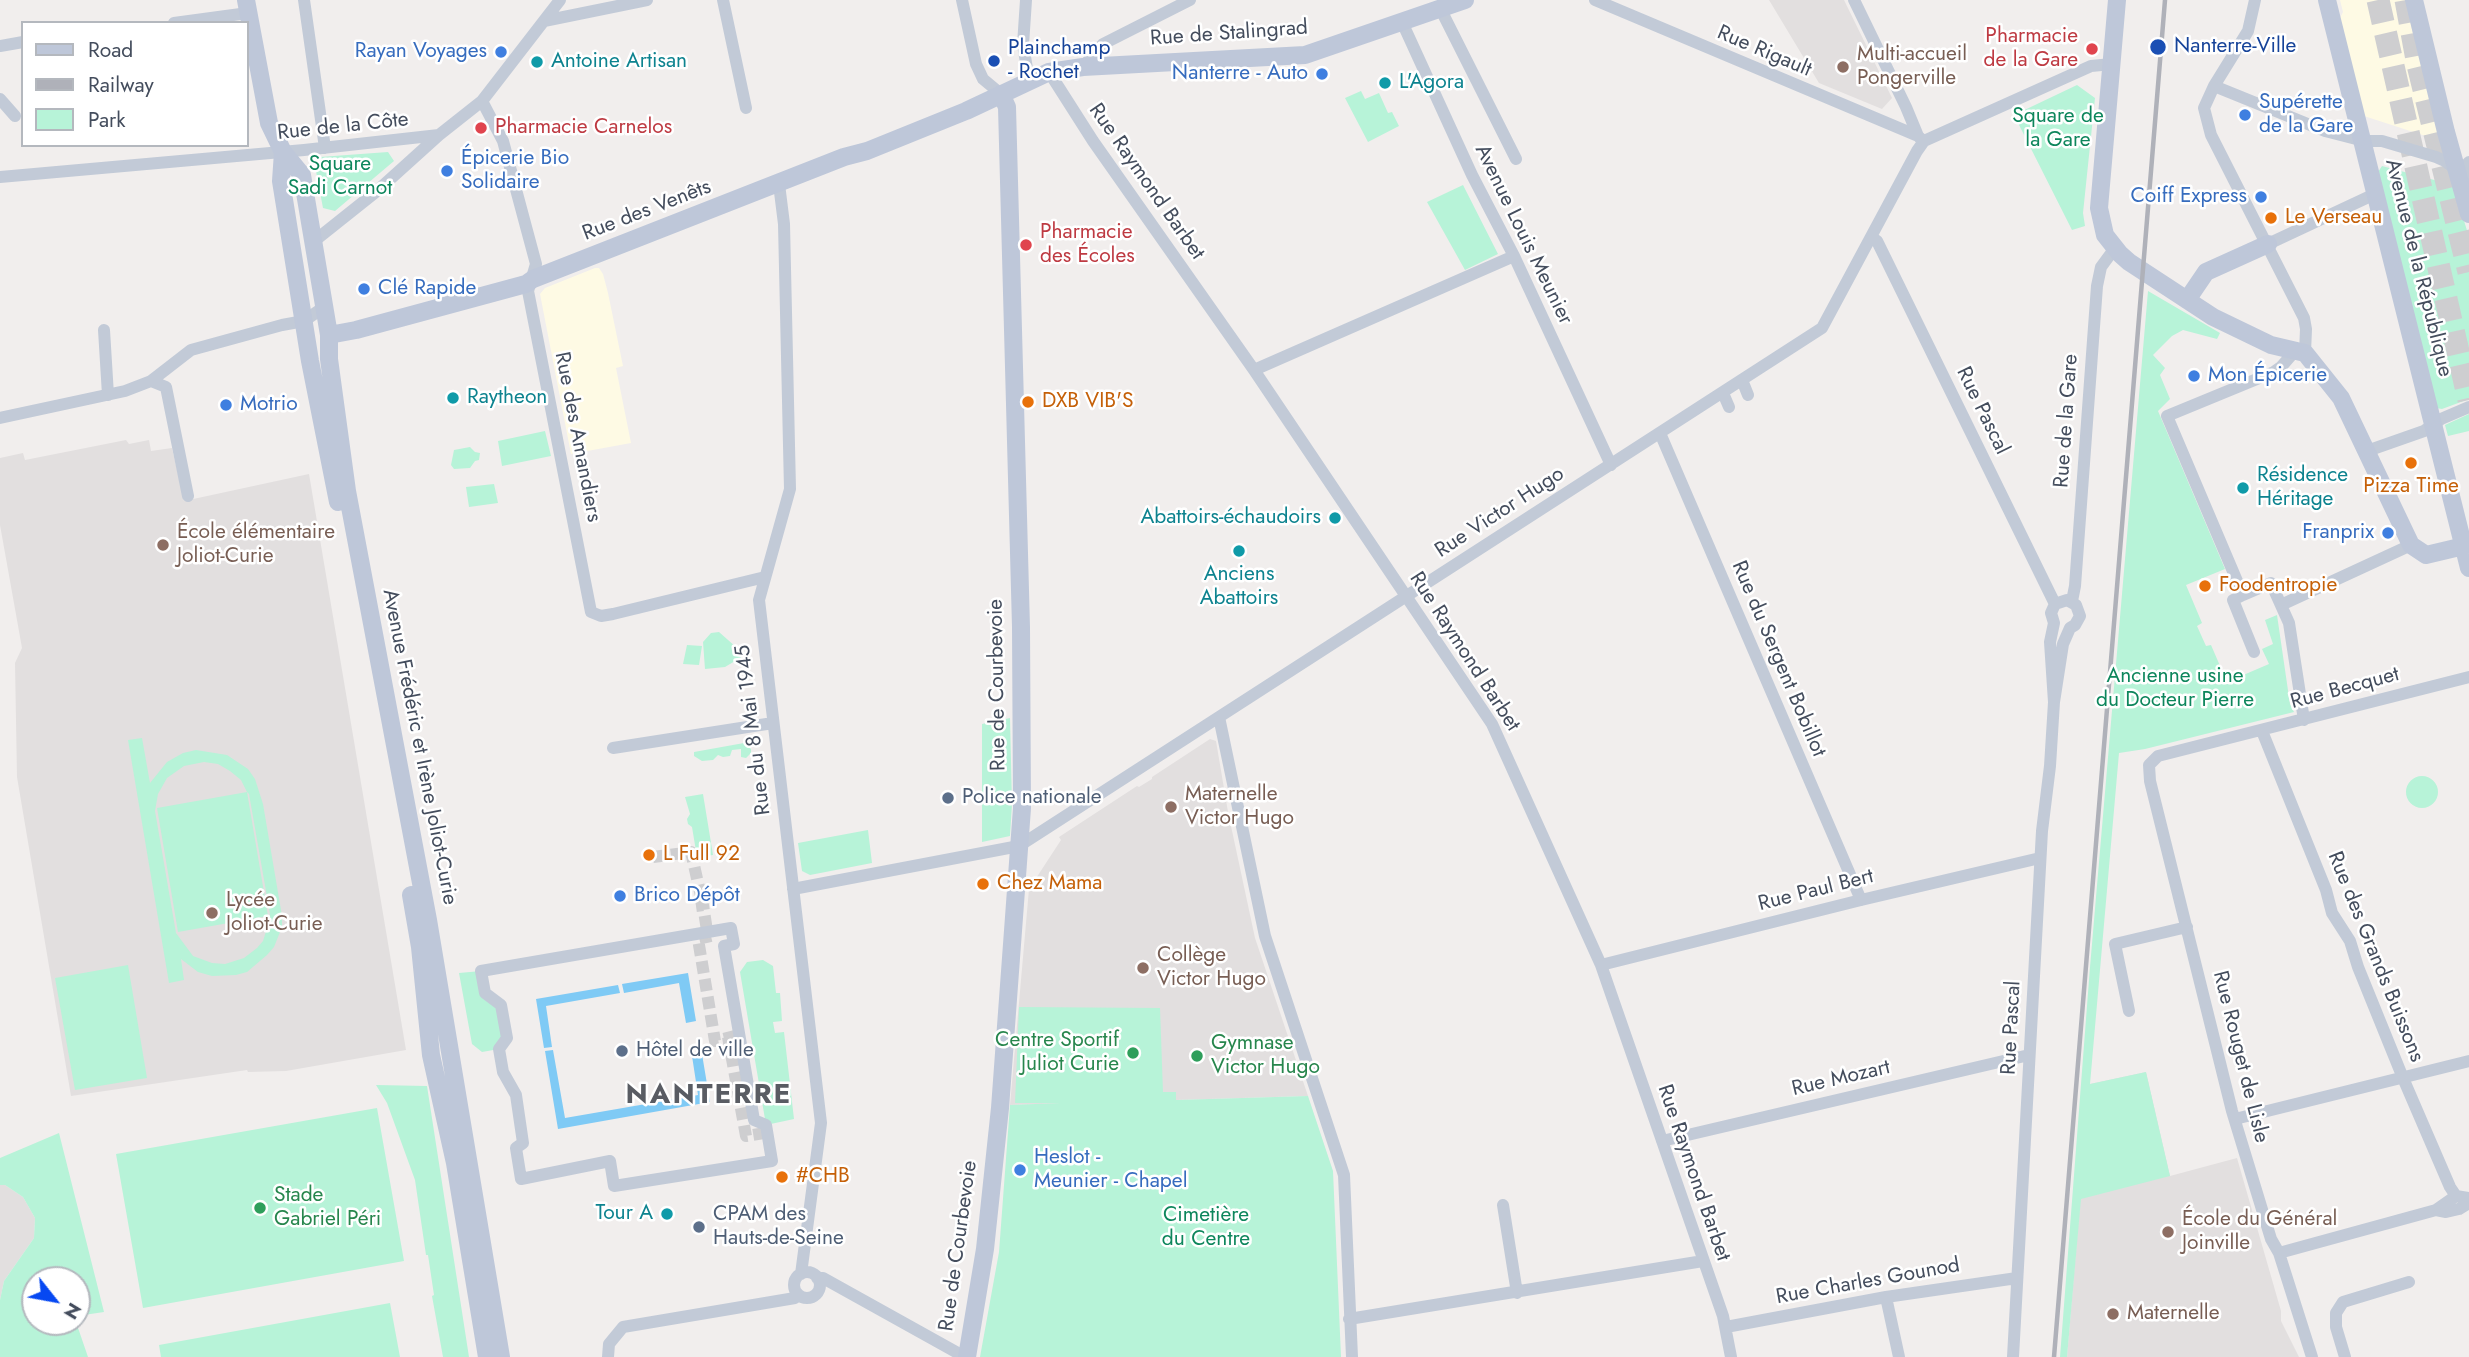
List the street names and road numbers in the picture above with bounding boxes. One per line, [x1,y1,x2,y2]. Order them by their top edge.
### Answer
street label: Rue de Stalingrad [1149,16,1309,52]
street label: Rue Rigault [1713,21,1815,83]
street label: Rue Raymond Barbet [1083,99,1209,265]
street label: Rue de la Côte [276,108,410,146]
street label: Avenue Louis Meunier [1468,141,1578,329]
street label: Avenue de la République [2379,156,2457,380]
street label: Rue des Venêts [579,175,715,247]
street label: Rue des Amandiers [548,350,606,524]
street label: Rue de la Gare [2050,353,2084,489]
street label: Rue Pascal [1950,363,2014,459]
street label: Rue Victor Hugo [1431,462,1569,564]
street label: Rue du Sergent Bobillot [1725,557,1831,761]
street label: Rue Raymond Barbet [1403,568,1525,736]
street label: Avenue Frédéric et Irène Joliot-Curie [376,587,462,907]
street label: Rue de Courbevoie [984,599,1012,771]
street label: Rue du 8 Mai 1945 [731,643,777,817]
street label: Rue Becquet [2288,662,2402,716]
street label: Rue des Grands Buissons [2321,848,2429,1066]
street label: Rue Paul Bert [1756,865,1876,917]
street label: Rue Rouget de Lisle [2206,968,2274,1146]
street label: Rue Pascal [1997,980,2027,1076]
street label: Rue Mozart [1789,1055,1893,1103]
street label: Rue Raymond Barbet [1651,1081,1735,1265]
street label: Rue de Courbevoie [935,1159,983,1333]
street label: Rue Charles Gounod [1774,1253,1962,1311]

